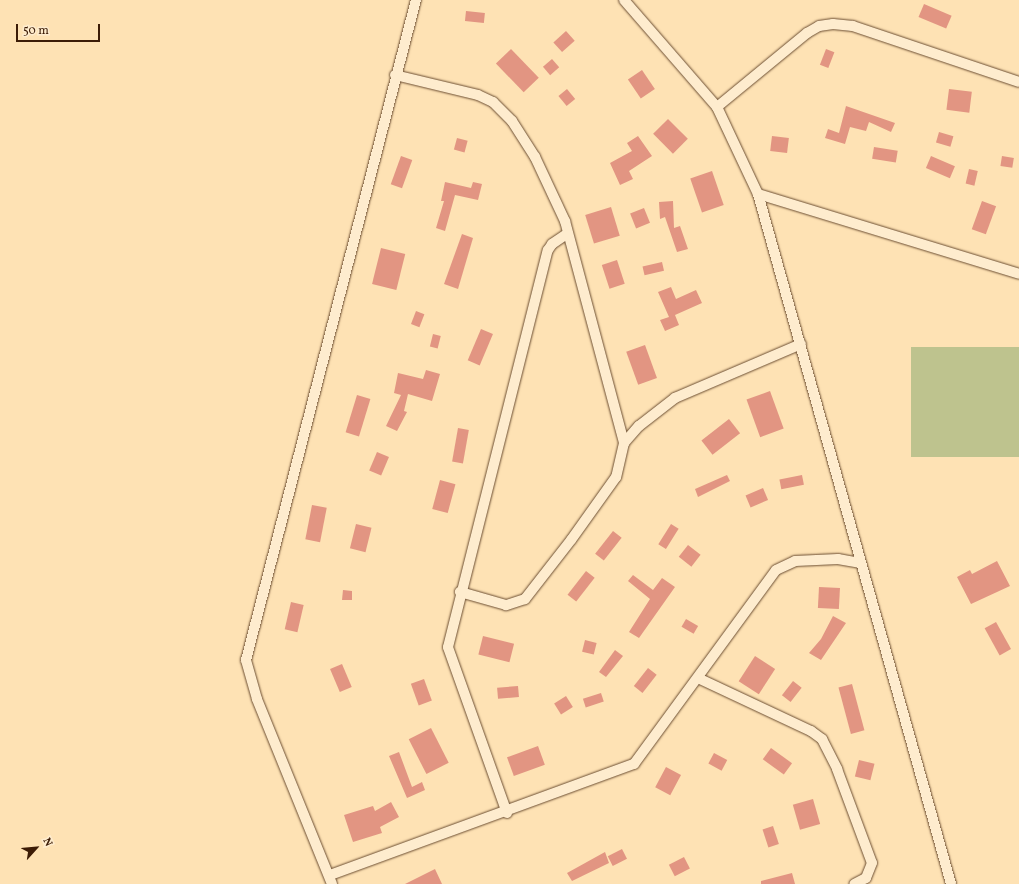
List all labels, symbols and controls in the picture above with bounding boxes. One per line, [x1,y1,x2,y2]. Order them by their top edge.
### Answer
scale bar [18,16,102,42]
text: 50 m [23,23,49,39]
north arrow [16,828,56,868]
text: N [39,835,56,849]

